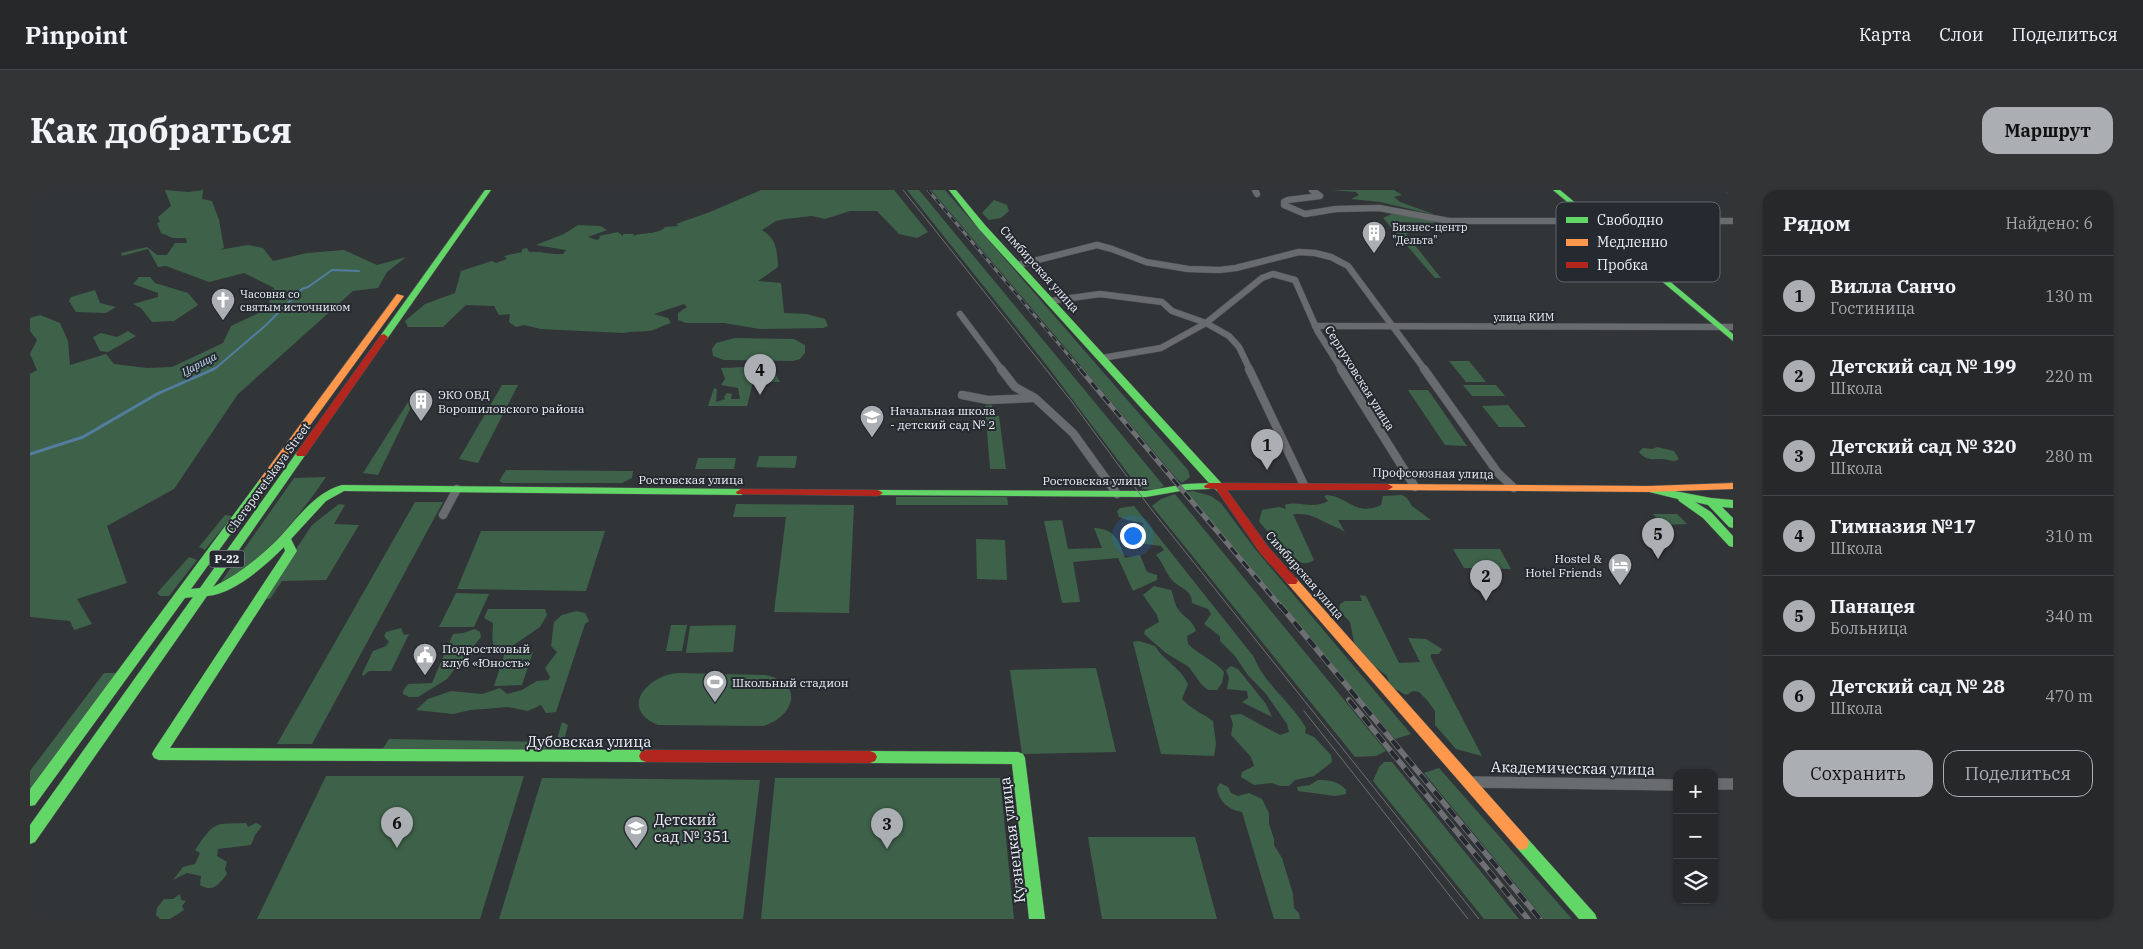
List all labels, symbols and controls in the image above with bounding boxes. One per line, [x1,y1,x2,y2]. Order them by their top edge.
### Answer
text: Pinpoint [25,19,127,51]
text: Карта [1859,23,1911,46]
text: Слои [1939,23,1984,46]
text: Поделиться [2012,23,2118,46]
text: Как добраться [30,107,292,153]
button: Маршрут [1982,107,2113,154]
legend [1556,202,1720,282]
text: Рядом [1783,209,1851,237]
text: Свободно [1597,211,1663,229]
text: Найдено: 6 [2005,213,2093,233]
building icon: Бизнес-центр "Дельта" [1361,220,1387,254]
place label: Бизнес-центр "Дельта" [1392,220,1468,247]
street label: Симбирская улица [997,222,1083,316]
text: Медленно [1597,233,1668,251]
text: Пробка [1597,256,1648,274]
text: Вилла Санчо [1830,274,1956,298]
text: 1 [1794,286,1804,306]
text: 130 m [2045,286,2093,306]
church icon: Часовня со святым источником [210,287,236,321]
place label: Часовня со святым источником [240,287,350,314]
text: Гостиница [1830,298,1915,318]
street label: улица КИМ [1494,310,1554,324]
street label: Серпуховская улица [1322,323,1399,434]
water label: Царица [178,349,219,380]
pin: 4 [744,354,776,395]
text: Детский сад № 199 [1830,354,2016,378]
text: 2 [1794,366,1804,386]
text: 220 m [2045,366,2093,386]
text: Школа [1830,378,1883,398]
place label: ЭКО ОВД Ворошиловского района [438,387,585,416]
building icon: ЭКО ОВД Ворошиловского района [408,388,434,422]
place label: Начальная школа - детский сад № 2 [890,403,996,432]
school or university icon: Начальная школа - детский сад № 2 [859,404,885,438]
street label: Cherepovetskaya Street [223,420,313,536]
pin: 1 [1251,429,1283,470]
text: Детский сад № 320 [1830,434,2016,458]
text: 3 [1794,446,1804,466]
text: 280 m [2045,446,2093,466]
text: Школа [1830,458,1883,478]
street label: Профсоюзная улица [1372,464,1494,482]
street label: Ростовская улица [638,472,744,487]
street label: Ростовская улица [1042,473,1148,488]
text: Гимназия №17 [1830,514,1976,538]
pin: 5 [1642,518,1674,559]
your location [1120,523,1146,549]
text: 4 [1794,526,1804,546]
text: 310 m [2045,526,2093,546]
street label: Симбирская улица [1263,528,1348,622]
text: Школа [1830,538,1883,558]
road number: Р-22 [210,550,244,568]
place label: Hostel & Hotel Friends [1525,551,1602,580]
hotel icon: Hostel & Hotel Friends [1607,552,1633,586]
pin: 2 [1470,560,1502,601]
text: Панацея [1830,594,1915,618]
text: 5 [1794,606,1804,626]
text: 340 m [2045,606,2093,626]
text: Больница [1830,618,1908,638]
place label: Подростковый клуб «Юность» [442,641,530,670]
public building icon: Подростковый клуб «Юность» [412,642,438,676]
sports icon: Школьный стадион [702,669,728,703]
text: Детский сад № 28 [1830,674,2005,698]
place label: Школьный стадион [732,675,849,690]
text: 6 [1794,686,1804,706]
text: 470 m [2045,686,2093,706]
text: Школа [1830,698,1883,718]
street label: Дубовская улица [527,732,651,751]
button: Сохранить [1783,750,1933,797]
button: Поделиться [1943,750,2093,797]
street label: Академическая улица [1491,757,1655,779]
map controls [1673,769,1718,904]
button: + [1673,769,1718,814]
street label: Кузнецкая улица [995,776,1029,904]
pin: 6 [381,807,413,848]
pin: 3 [871,808,903,849]
place label: Детский сад № 351 [654,810,730,846]
button: − [1673,814,1718,859]
school or university icon: Детский сад № 351 [623,815,649,849]
button: layers [1673,859,1718,904]

